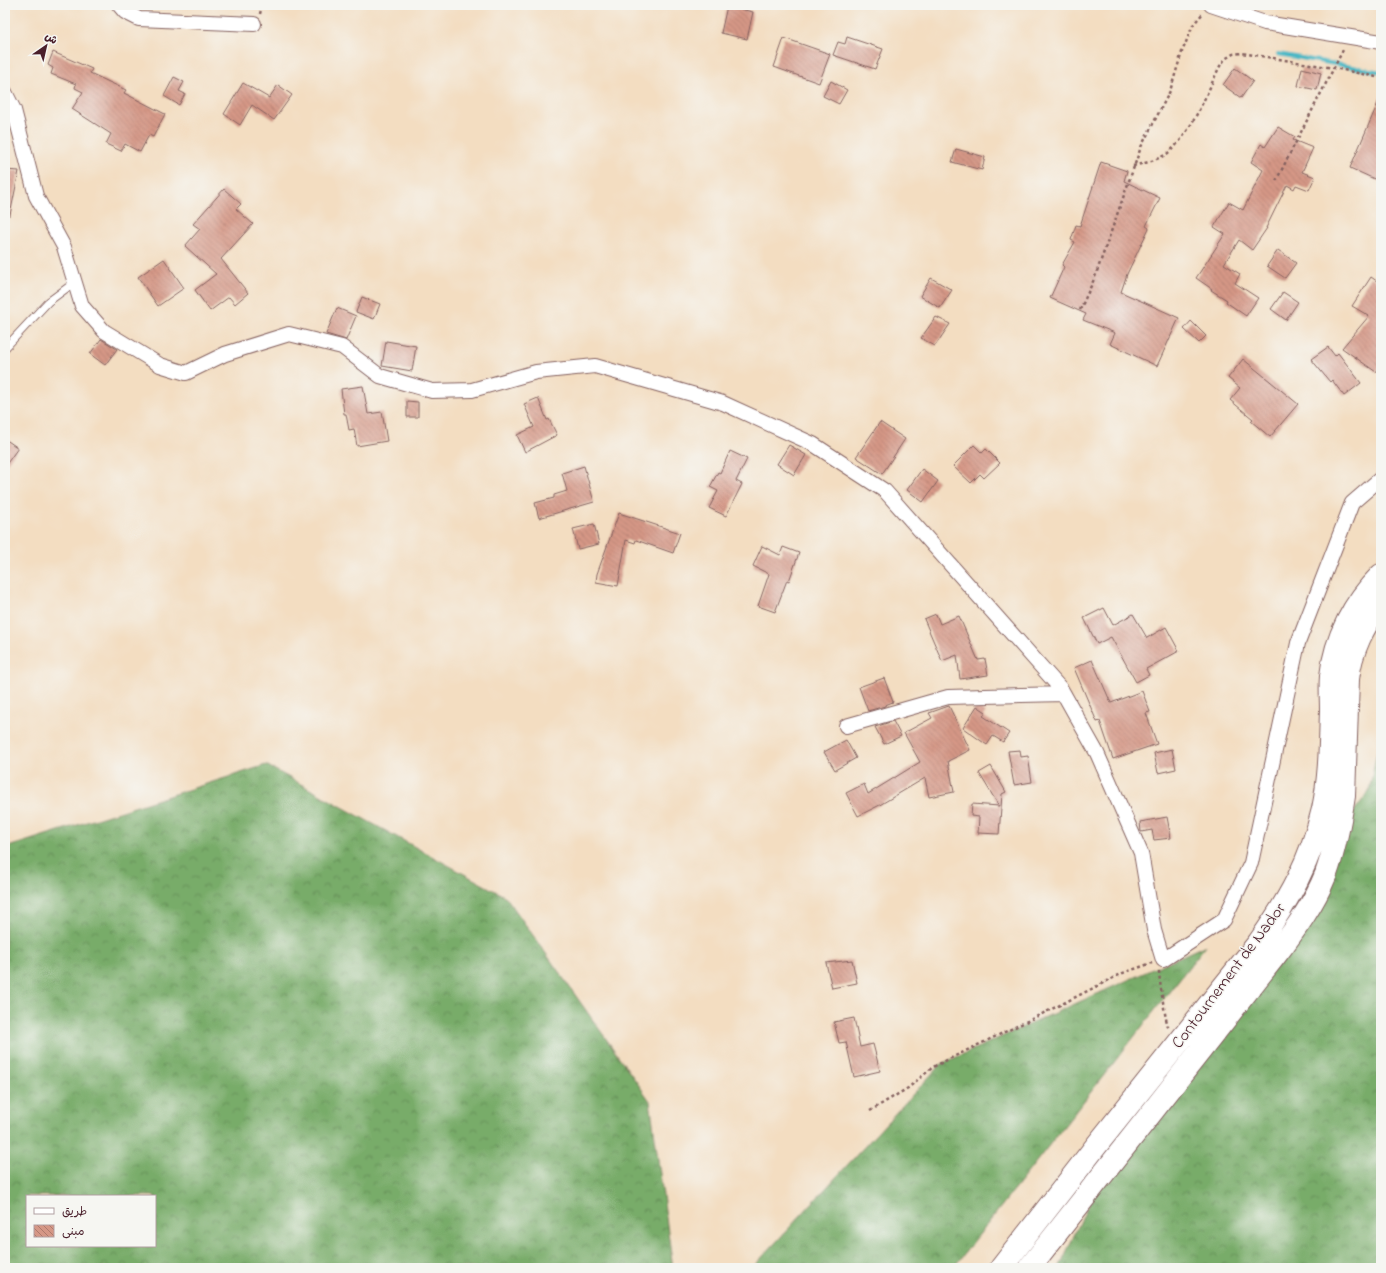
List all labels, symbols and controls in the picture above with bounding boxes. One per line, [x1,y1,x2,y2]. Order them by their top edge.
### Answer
north arrow [26,26,66,66]
text: ش [42,29,61,49]
street label: Contournement de Nador [1166,897,1293,1054]
legend [26,1195,156,1247]
text: طريق [62,1203,87,1221]
text: مبنى [62,1223,85,1241]

